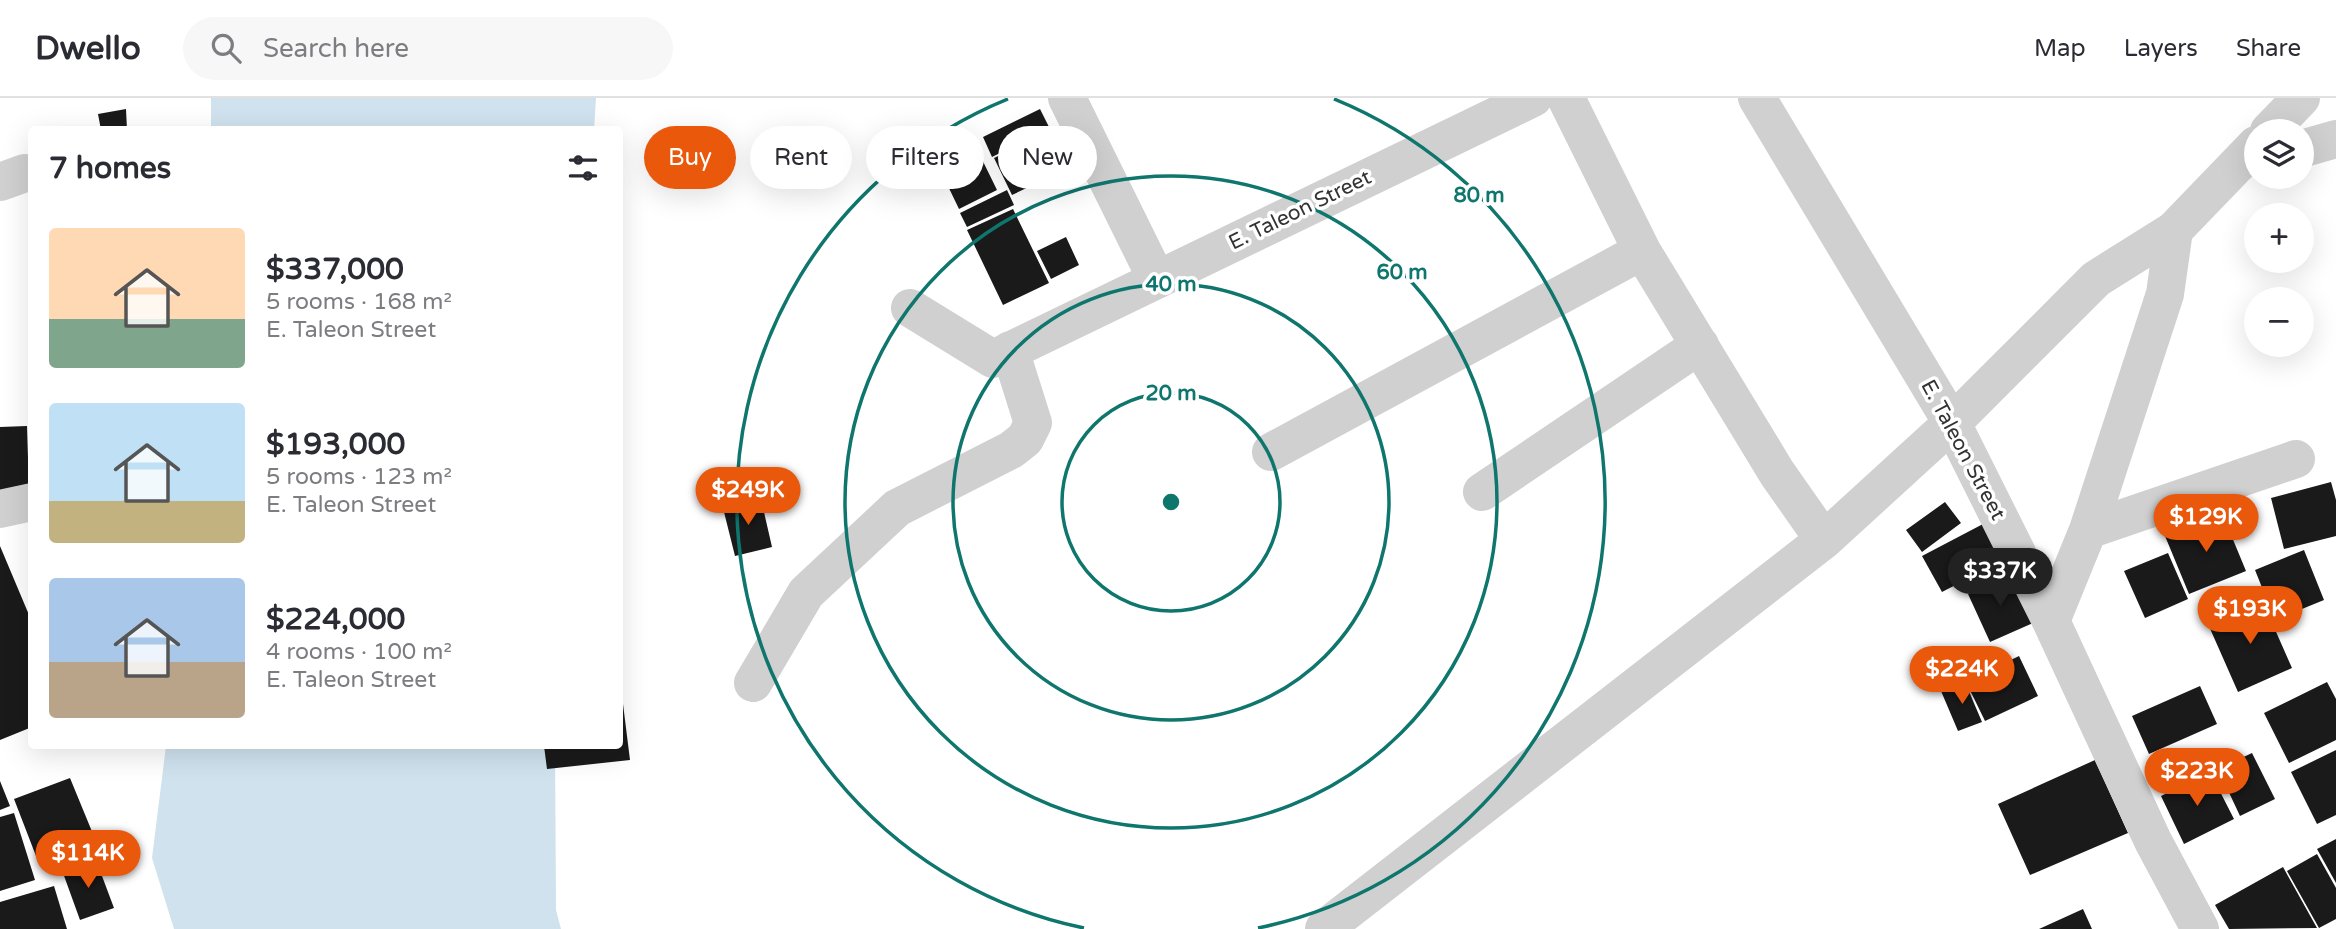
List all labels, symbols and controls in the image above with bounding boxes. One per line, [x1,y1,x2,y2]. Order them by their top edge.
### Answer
search box [183,17,673,80]
text: Dwello [35,29,141,68]
icon: search [207,29,245,67]
text: Search here [263,33,409,64]
text: Map [2034,34,2086,63]
text: Layers [2124,34,2198,63]
text: Share [2236,34,2301,63]
map controls [2244,119,2314,357]
button: layers [2244,119,2314,189]
chip: Buy [644,126,736,189]
chip: Rent [750,126,852,189]
chip: Filters [866,126,984,189]
chip: New [998,126,1097,189]
icon: filters [564,149,602,187]
text: 7 homes [49,150,171,187]
street label: E. Taleon Street [1225,165,1375,255]
text: 80 m [1453,183,1505,208]
button: + [2244,203,2314,273]
text: $337,000 [266,251,404,288]
icon: home [105,256,189,340]
text: 60 m [1376,260,1428,285]
text: 40 m [1145,272,1197,297]
button: − [2244,287,2314,357]
text: 5 rooms · 168 m² [266,288,452,316]
text: E. Taleon Street [266,316,436,344]
street label: E. Taleon Street [1915,376,2011,524]
text: 20 m [1145,381,1197,406]
text: $193,000 [266,426,405,463]
icon: home [105,431,189,515]
text: 5 rooms · 123 m² [266,463,452,491]
pin: $249K [699,468,797,527]
text: $249K [712,476,784,504]
centre of rings [1159,490,1183,514]
text: E. Taleon Street [266,491,436,519]
pin: $129K [2157,494,2255,554]
text: $129K [2170,503,2242,531]
pin: $337K [1951,548,2049,608]
text: $337K [1964,557,2036,585]
pin: $193K [2201,587,2299,646]
text: $193K [2214,595,2286,623]
text: $224,000 [266,601,405,638]
icon: home [105,606,189,690]
text: 4 rooms · 100 m² [266,638,452,666]
pin: $224K [1913,646,2011,706]
text: $224K [1926,655,1998,683]
text: E. Taleon Street [266,666,436,694]
pin: $223K [2148,748,2246,808]
text: $223K [2161,757,2233,785]
pin: $114K [39,830,137,890]
text: $114K [52,839,124,867]

